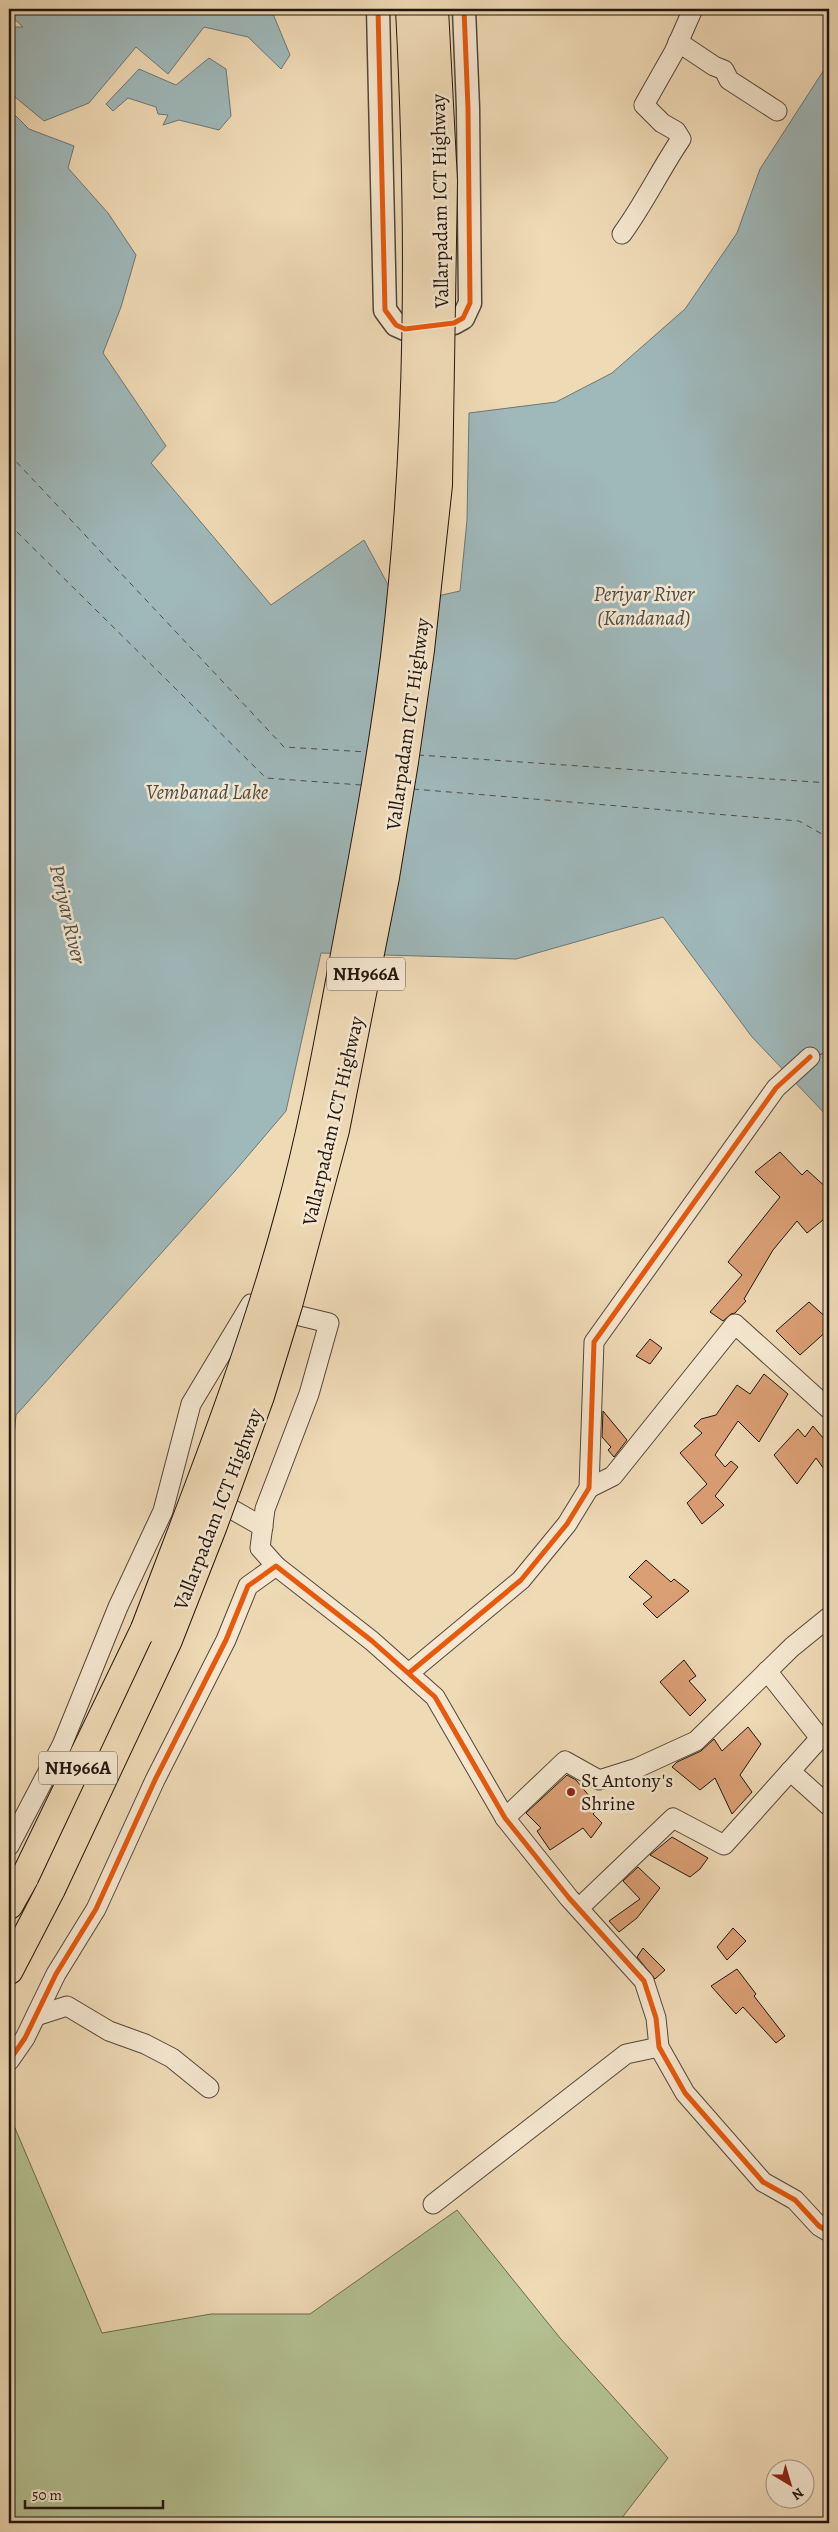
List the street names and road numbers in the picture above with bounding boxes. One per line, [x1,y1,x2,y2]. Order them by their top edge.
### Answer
street label: Vallarpadam ICT Highway [425,93,455,309]
street label: Vallarpadam ICT Highway [380,615,436,833]
road number: NH966A [327,958,405,991]
street label: Vallarpadam ICT Highway [296,1013,370,1229]
street label: Vallarpadam ICT Highway [167,1403,269,1615]
road number: NH966A [39,1752,117,1785]

